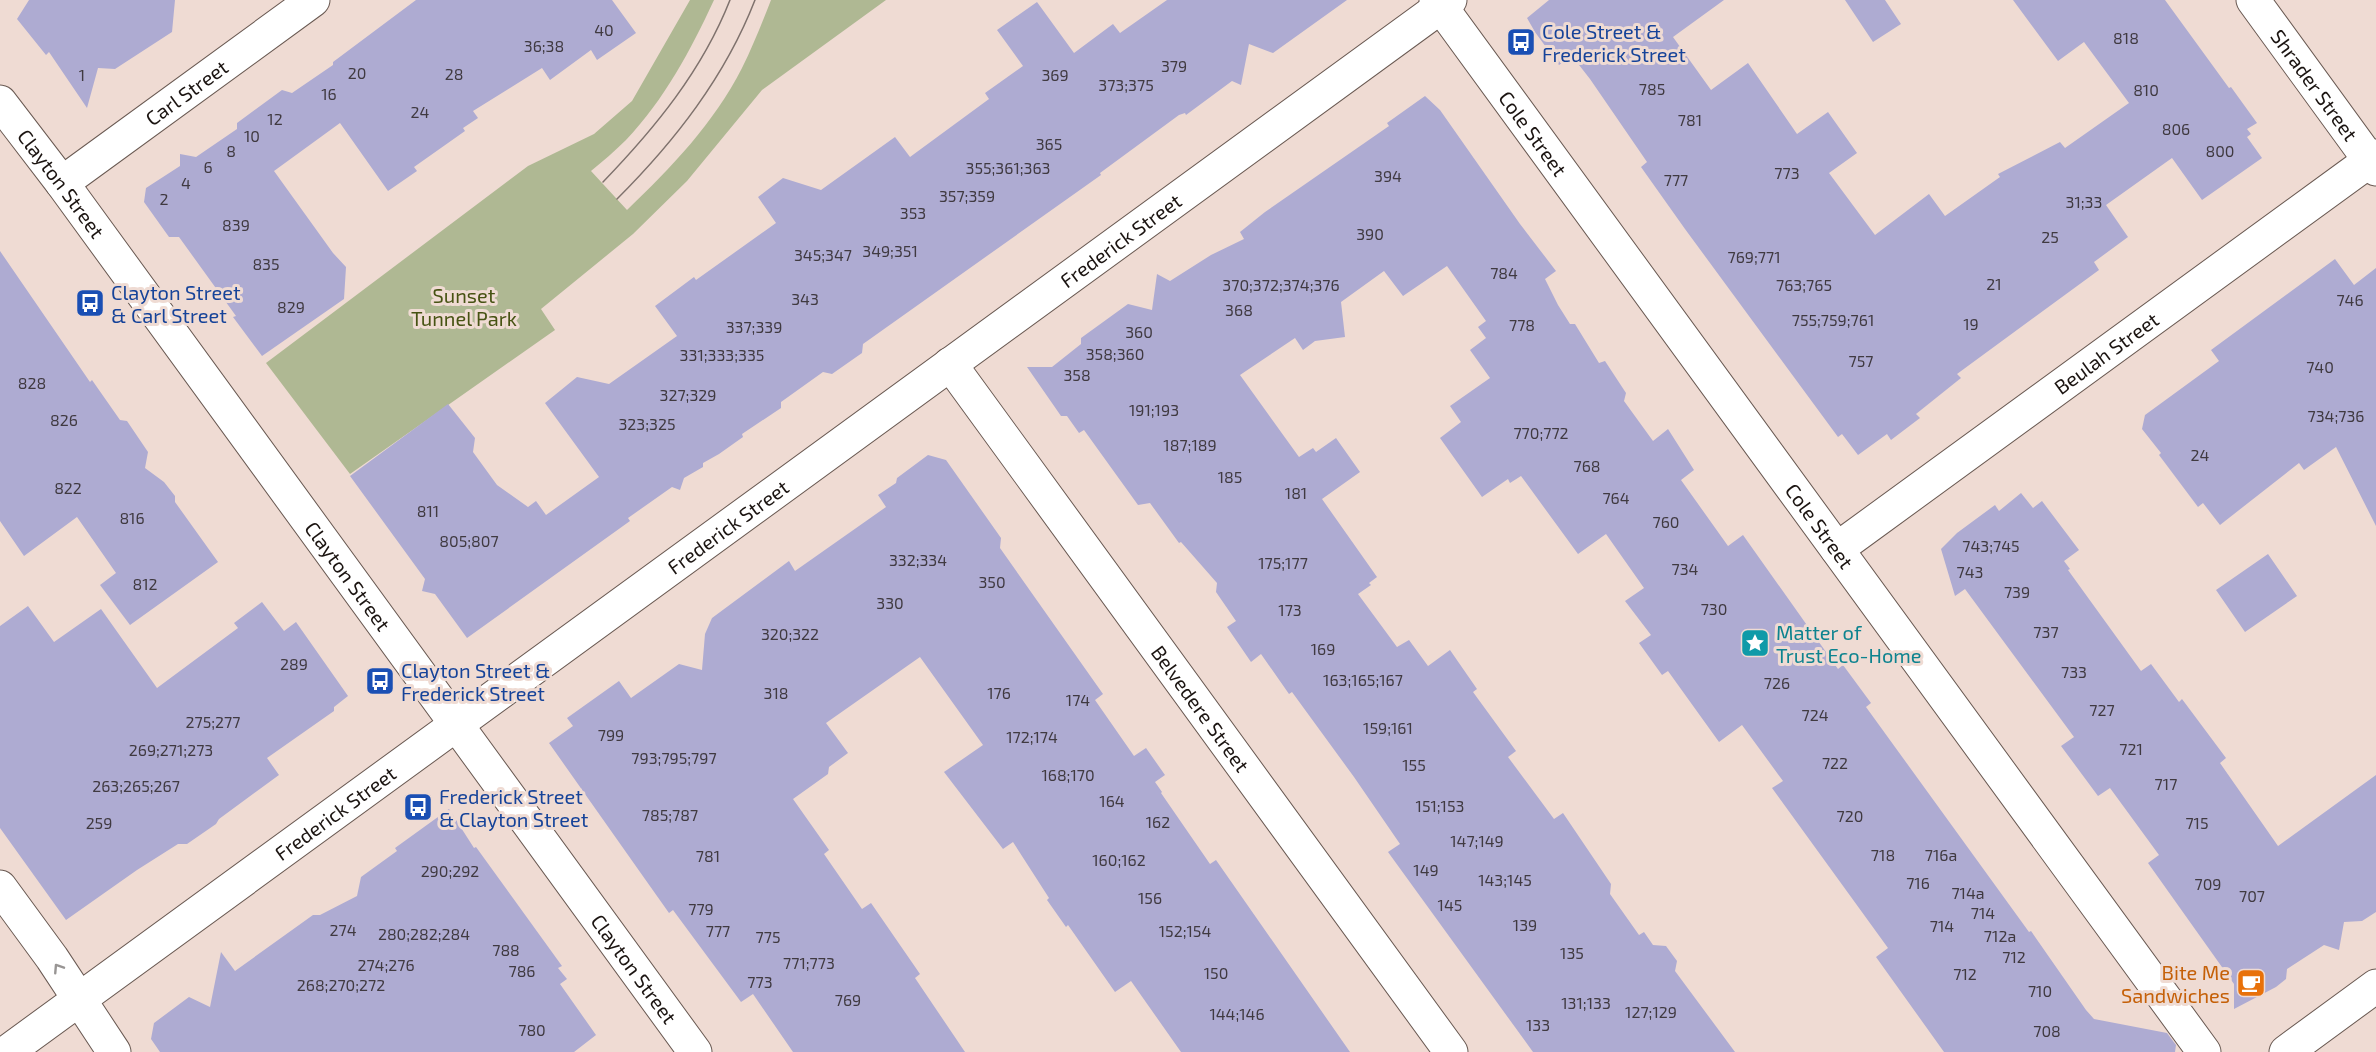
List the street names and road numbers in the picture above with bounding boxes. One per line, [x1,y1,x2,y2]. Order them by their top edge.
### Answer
street label: Shrader Street [2266,25,2363,146]
street label: Carl Street [141,54,233,130]
street label: Cole Street [1494,86,1573,181]
street label: Clayton Street [13,124,110,243]
street label: Frederick Street [1055,188,1186,292]
street label: Beulah Street [2049,307,2163,399]
street label: Frederick Street [663,474,793,579]
street label: Cole Street [1781,479,1859,573]
street label: Clayton Street [300,516,396,636]
street label: Belvedere Street [1147,640,1255,777]
street label: Frederick Street [270,760,401,865]
street label: Clayton Street [586,909,682,1028]

